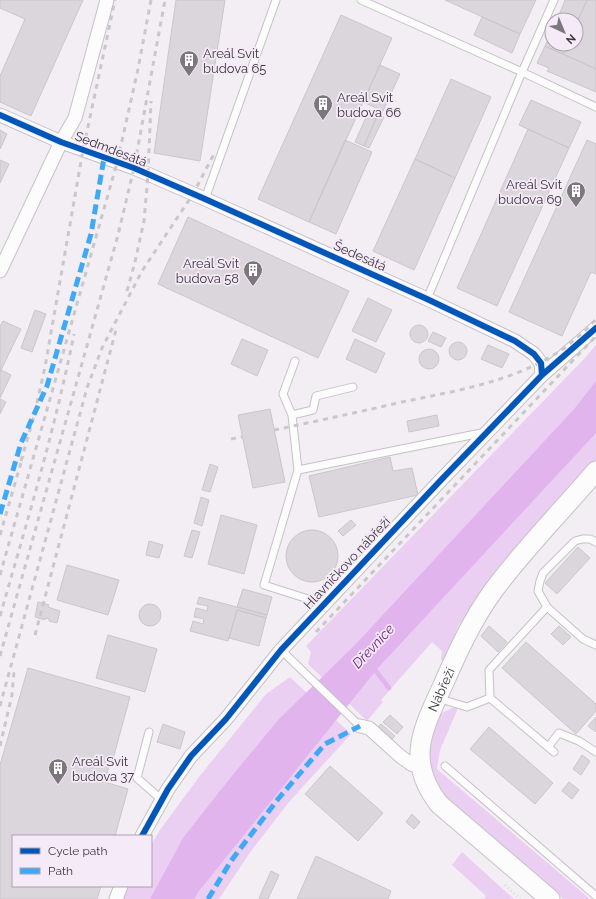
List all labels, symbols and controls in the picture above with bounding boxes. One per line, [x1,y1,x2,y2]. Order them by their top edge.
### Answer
north arrow [544,12,584,52]
text: N [563,31,578,46]
place label: Areál Svit budova 65 [203,46,266,76]
building icon: Areál Svit budova 65 [178,49,200,77]
place label: Areál Svit budova 66 [337,90,401,120]
building icon: Areál Svit budova 66 [312,93,334,121]
street label: Sedmdesátá [73,128,149,170]
place label: Areál Svit budova 69 [498,177,563,207]
building icon: Areál Svit budova 69 [565,180,587,208]
street label: Šedesátá [331,237,389,274]
place label: Areál Svit budova 58 [176,256,240,286]
building icon: Areál Svit budova 58 [242,259,264,287]
street label: Hlavničkovo nábřeží [301,514,394,612]
water label: Dřevnice [349,620,398,671]
street label: Nábřeží [424,665,457,714]
place label: Areál Svit budova 37 [72,754,134,784]
building icon: Areál Svit budova 37 [47,757,69,785]
legend [12,835,152,887]
text: Cycle path [48,844,107,858]
text: Path [48,864,73,878]

